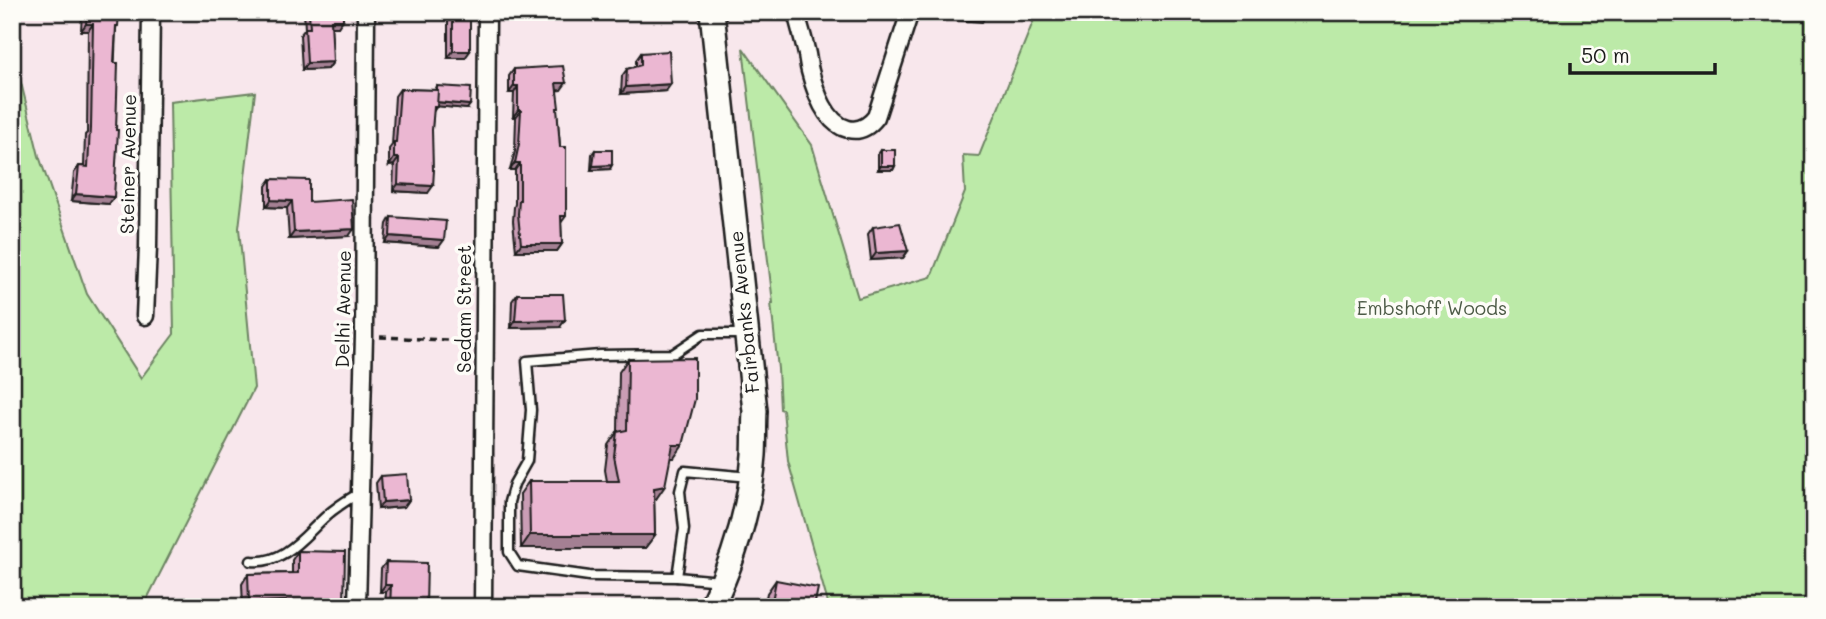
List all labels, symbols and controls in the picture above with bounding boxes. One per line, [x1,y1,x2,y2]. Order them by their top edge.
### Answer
scale bar [1570,32,1716,76]
text: 50 m [1581,41,1630,68]
street label: Steiner Avenue [114,94,141,234]
street label: Fairbanks Avenue [723,229,764,395]
street label: Sedam Street [451,245,476,373]
street label: Delhi Avenue [329,250,356,368]
park label: Embshoff Woods [1357,295,1507,320]

